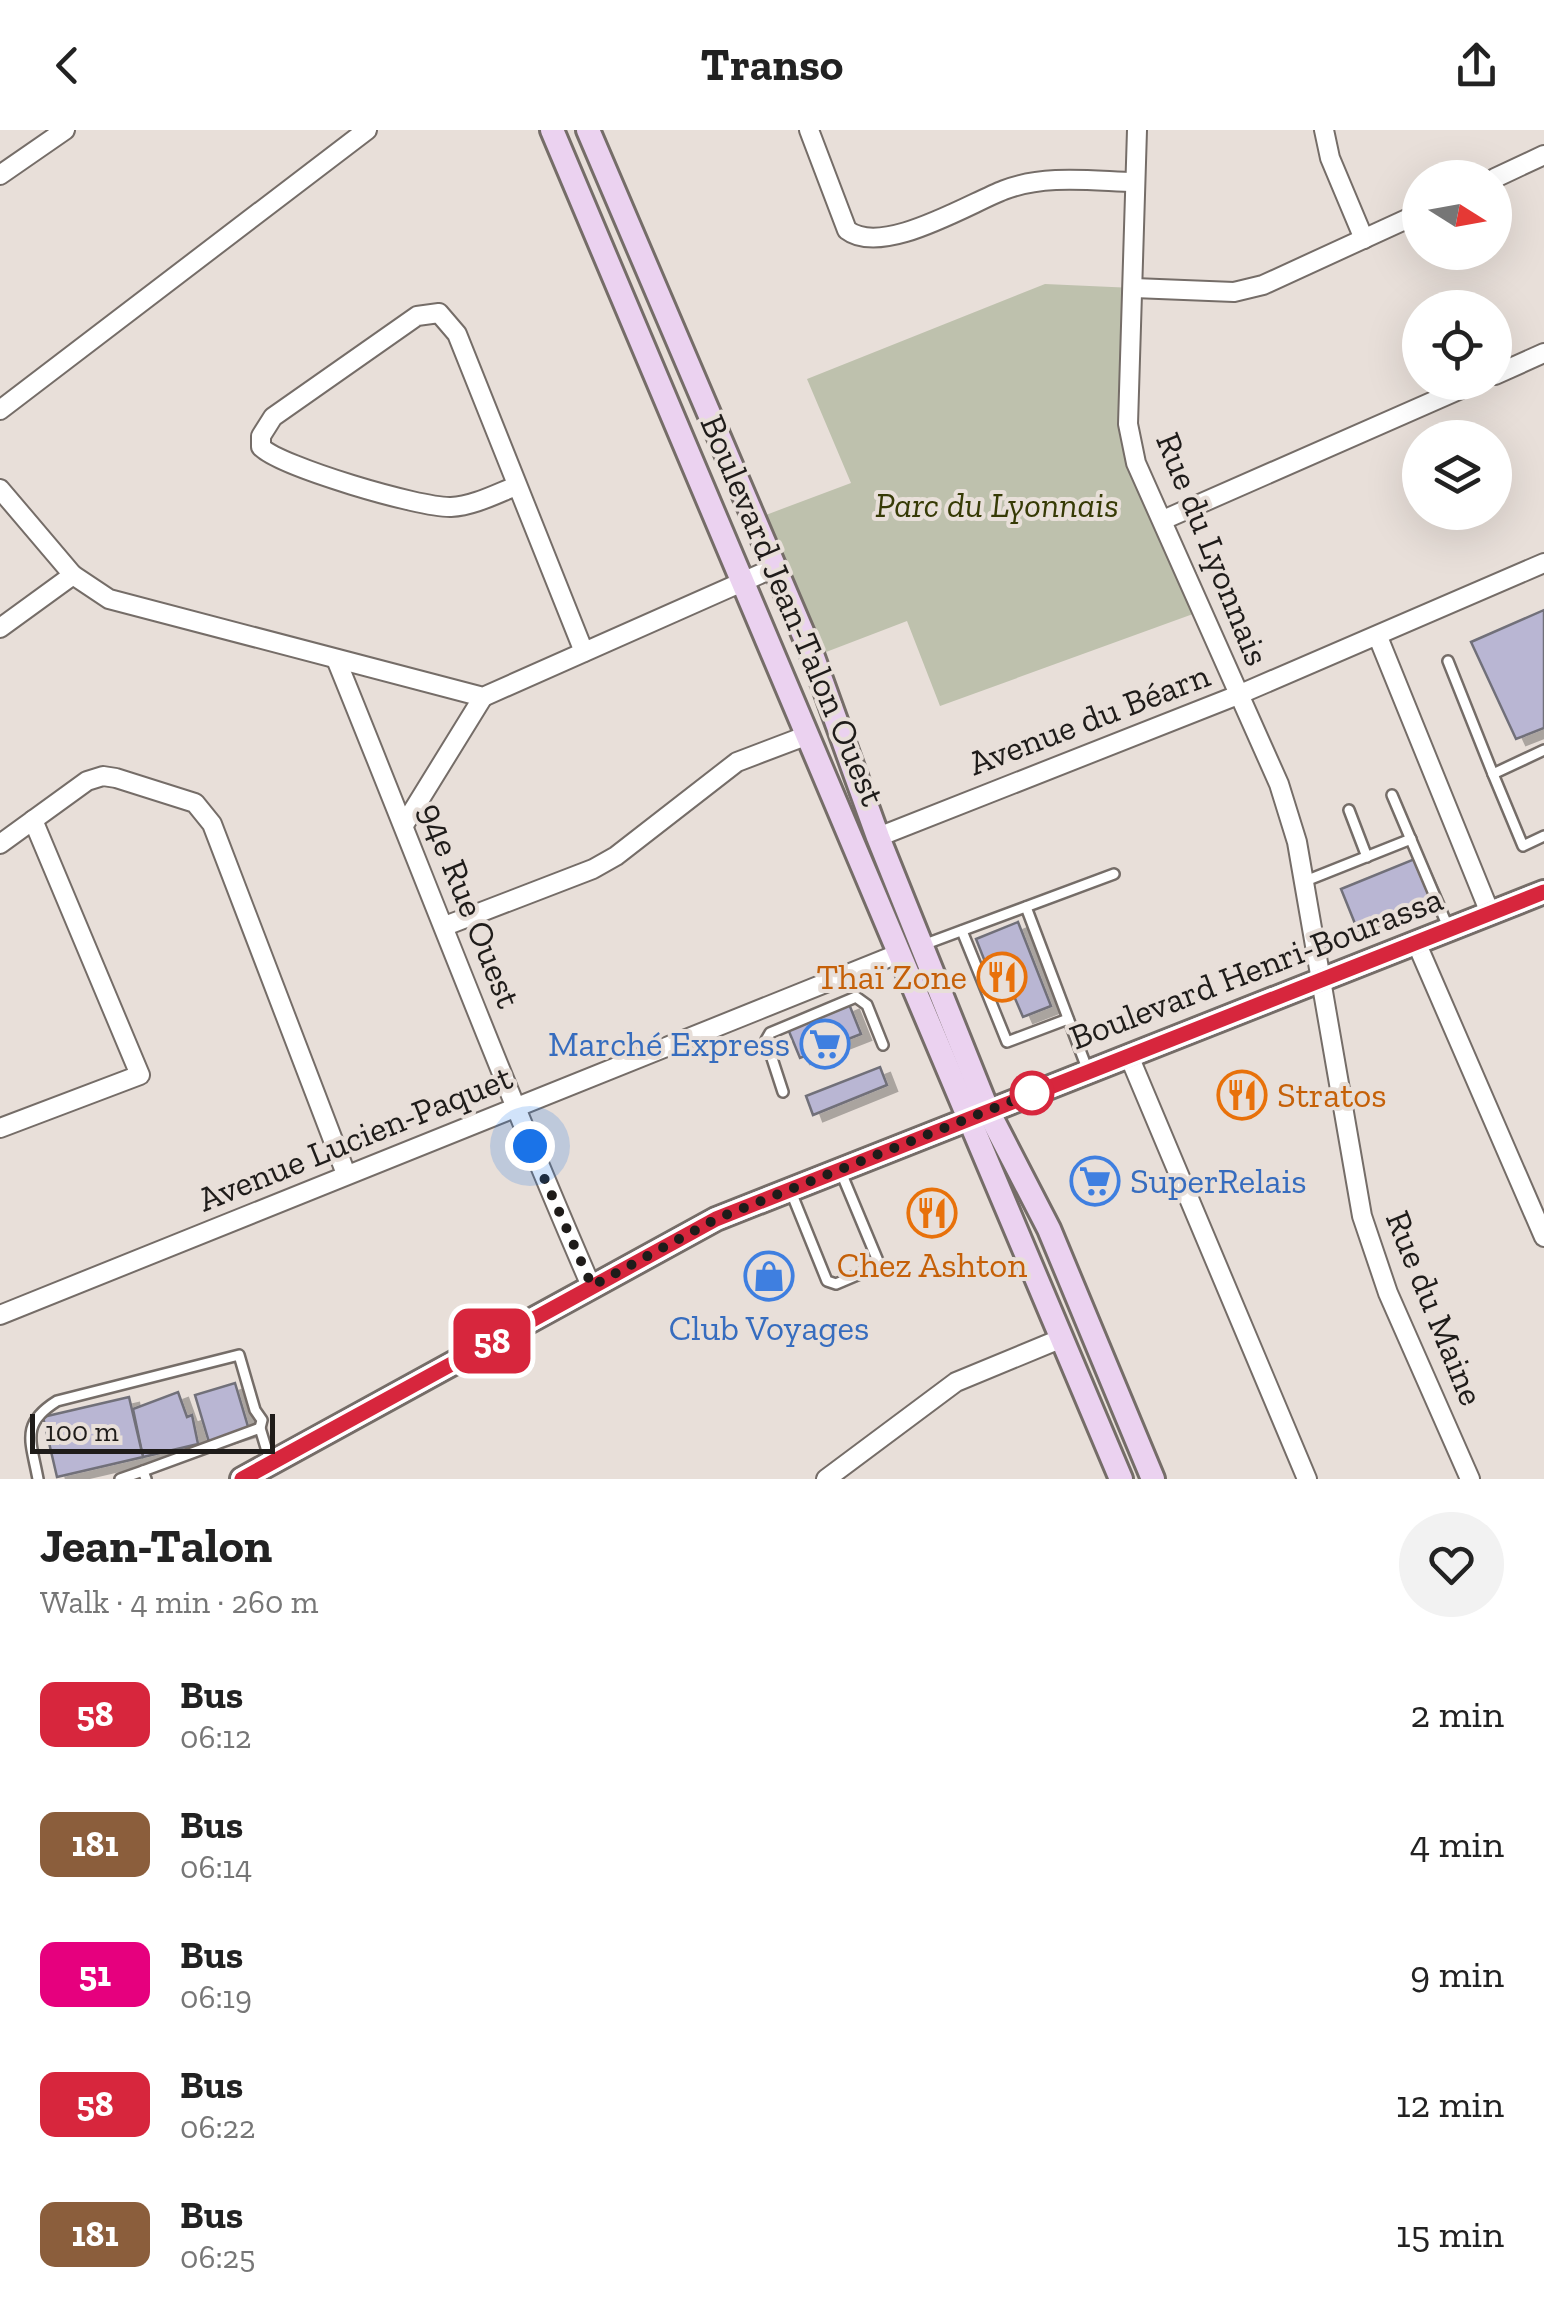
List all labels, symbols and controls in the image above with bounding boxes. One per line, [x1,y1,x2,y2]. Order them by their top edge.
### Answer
icon: back [40,38,95,93]
text: Transo [701,38,843,92]
icon: share [1449,38,1504,93]
north arrow [1402,160,1512,270]
map controls [1402,160,1512,530]
button: locate [1402,290,1512,400]
street label: Boulevard Jean-Talon Ouest [692,408,894,812]
button: layers [1402,420,1512,530]
street label: Rue du Lyonnais [1147,426,1279,672]
park label: Parc du Lyonnais [875,484,1119,526]
street label: Avenue du Béarn [963,654,1215,784]
street label: 94e Rue Ouest [410,796,530,1014]
street label: Boulevard Henri-Bourassa [1064,877,1448,1059]
restaurant icon: Thaï Zone [976,951,1028,1003]
place label: Thaï Zone [816,956,967,998]
supermarket icon: Marché Express [799,1018,851,1070]
place label: Marché Express [548,1023,790,1065]
street label: Avenue Lucien-Paquet [192,1056,518,1220]
restaurant icon: Stratos [1216,1069,1268,1121]
unlabelled marker [1011,1072,1053,1114]
place label: Stratos [1277,1074,1387,1116]
your location [505,1121,555,1171]
supermarket icon: SuperRelais [1069,1155,1121,1207]
place label: SuperRelais [1130,1160,1307,1202]
restaurant icon: Chez Ashton [906,1187,958,1239]
street label: Rue du Maine [1377,1205,1493,1411]
place label: Chez Ashton [837,1244,1027,1286]
shop icon: Club Voyages [743,1250,795,1302]
place label: Club Voyages [669,1307,869,1349]
line badge: 58 [447,1308,537,1374]
text: 58 [473,1320,511,1362]
scale bar [30,1409,275,1454]
text: 100 m [45,1415,119,1448]
button: heart [1399,1512,1504,1617]
text: Jean-Talon [40,1517,272,1574]
text: Walk · 4 min · 260 m [40,1583,318,1621]
text: Bus [180,1672,243,1718]
text: 2 min [1411,1691,1504,1737]
text: 58 [76,1693,114,1735]
text: 06:12 [180,1718,251,1756]
text: Bus [180,1802,243,1848]
text: 4 min [1410,1821,1504,1867]
text: 181 [71,1823,119,1865]
text: 06:14 [180,1848,252,1886]
text: Bus [180,1932,243,1978]
text: 9 min [1410,1951,1504,1997]
text: 51 [79,1953,111,1995]
text: 06:19 [180,1978,252,2016]
text: Bus [180,2062,243,2108]
text: 12 min [1396,2081,1504,2127]
text: 58 [76,2083,114,2125]
text: 06:22 [180,2108,256,2146]
text: Bus [180,2192,243,2238]
text: 15 min [1396,2211,1504,2257]
text: 181 [71,2213,119,2255]
text: 06:25 [180,2238,255,2276]

